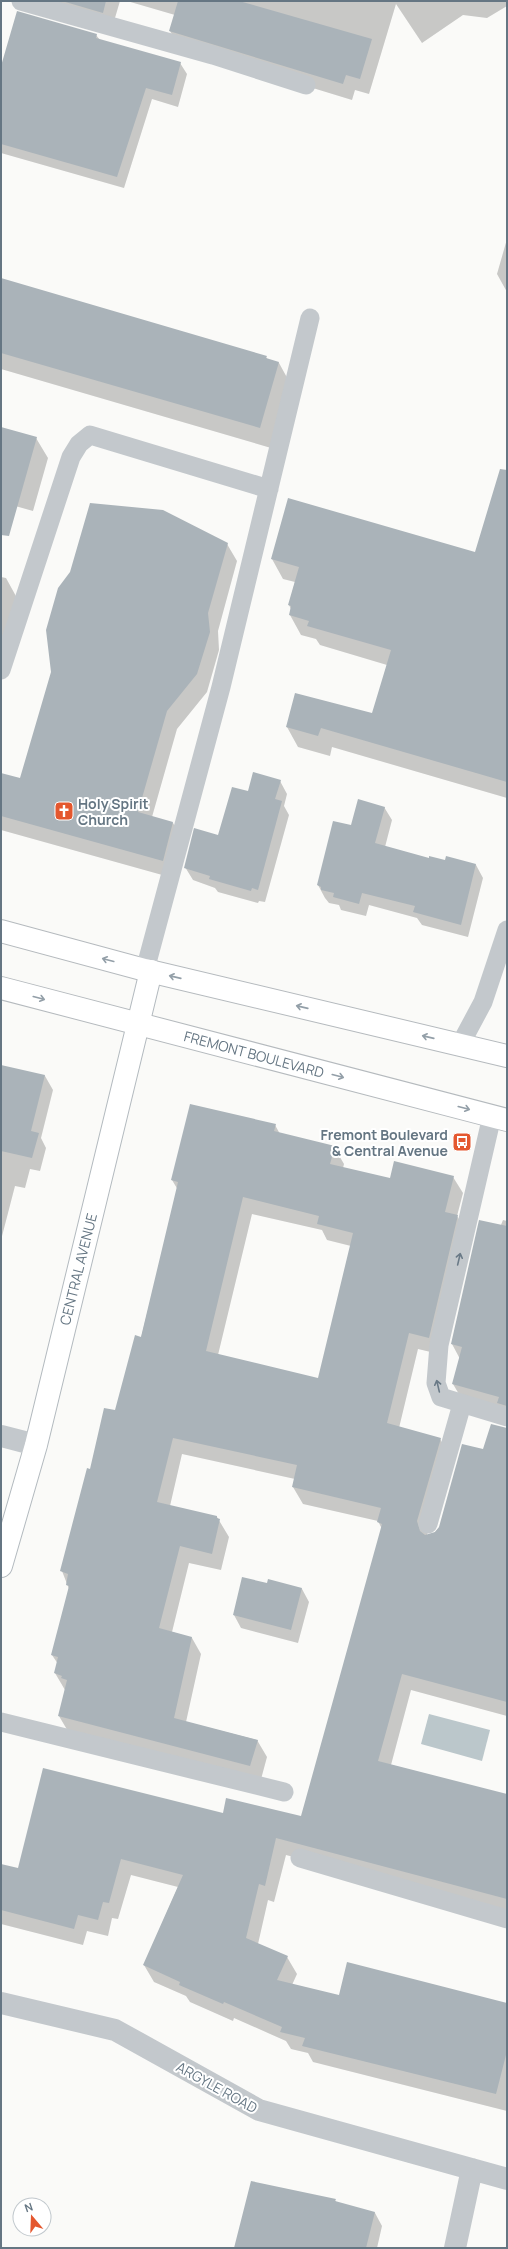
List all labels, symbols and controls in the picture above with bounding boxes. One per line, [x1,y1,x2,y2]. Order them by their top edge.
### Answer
place label: Holy Spirit Church [78,794,149,829]
church icon: Holy Spirit Church [53,800,75,822]
one-way arrow [101,955,114,963]
one-way arrow [169,972,182,980]
one-way arrow [32,995,45,1002]
one-way arrow [296,1003,309,1010]
street label: FREMONT BOULEVARD [182,1026,326,1082]
one-way arrow [422,1033,435,1041]
one-way arrow [331,1072,344,1080]
one-way arrow [457,1105,470,1112]
place label: Fremont Boulevard & Central Avenue [320,1125,448,1160]
bus stop icon: Fremont Boulevard & Central Avenue [451,1131,473,1153]
street label: CENTRAL AVENUE [55,1211,101,1327]
one-way arrow [456,1252,464,1265]
one-way arrow [433,1380,441,1393]
street label: ARGYLE ROAD [173,2057,261,2117]
north arrow [12,2197,52,2237]
text: N [22,2199,35,2215]

